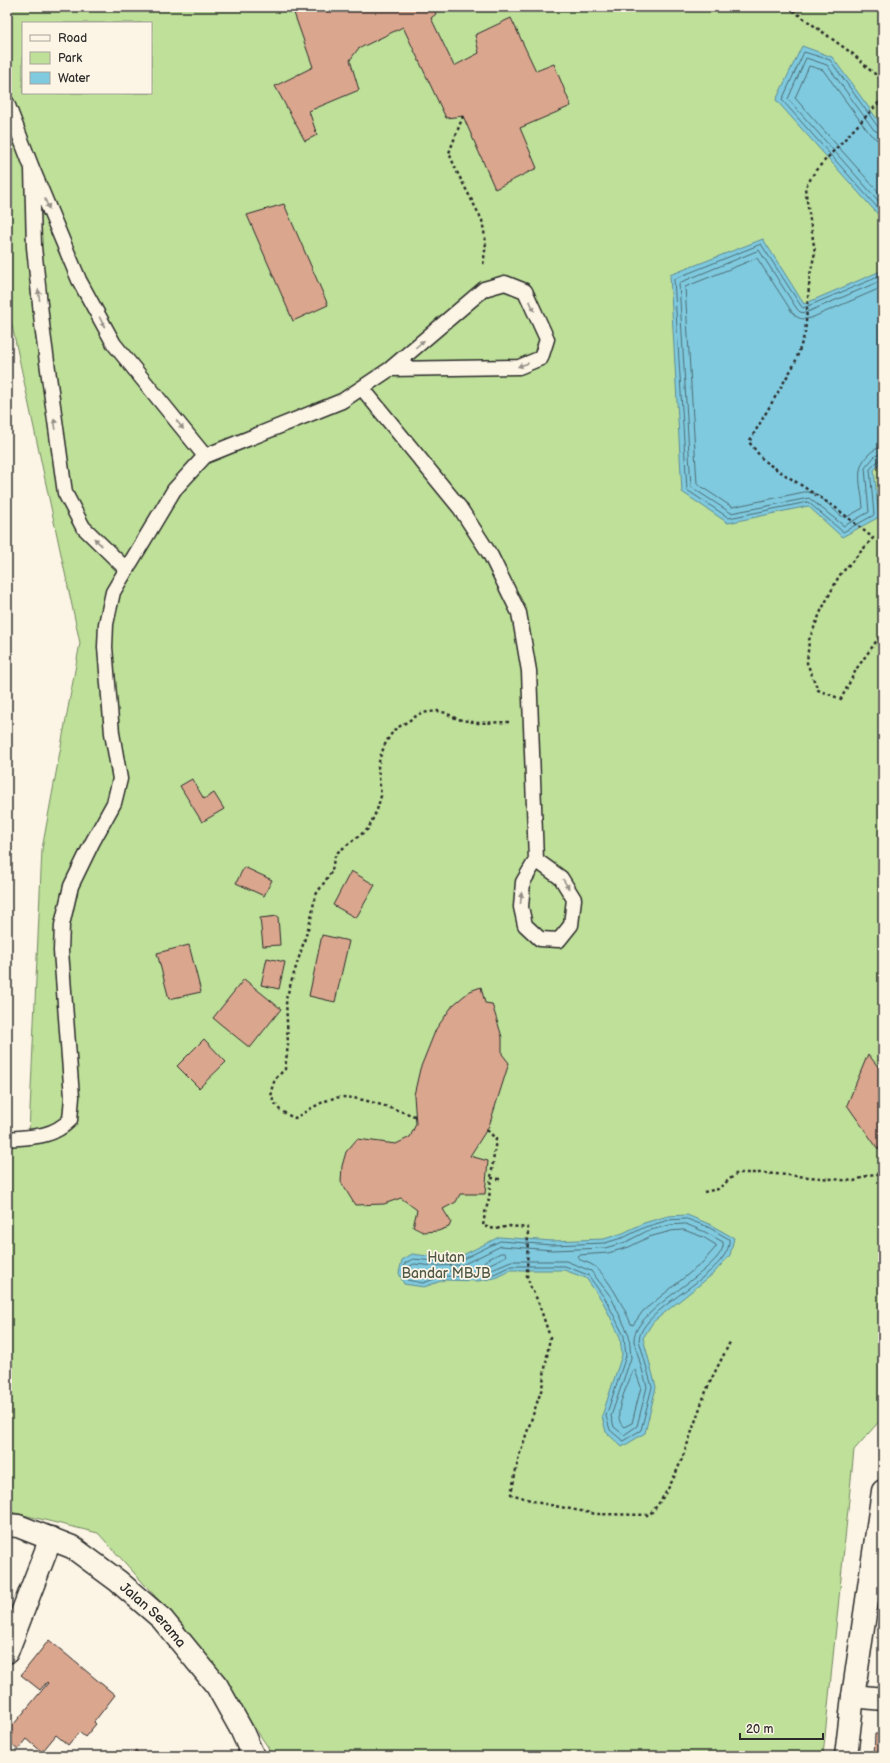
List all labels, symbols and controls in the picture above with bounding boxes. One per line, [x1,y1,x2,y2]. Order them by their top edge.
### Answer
legend [22,22,152,94]
text: Road [58,31,87,46]
text: Park [58,51,82,66]
text: Water [58,71,90,86]
one-way arrow [44,198,50,210]
one-way arrow [36,289,42,301]
one-way arrow [529,300,535,311]
one-way arrow [98,316,105,328]
one-way arrow [415,340,425,349]
one-way arrow [516,362,528,368]
one-way arrow [52,418,58,430]
one-way arrow [176,420,184,431]
one-way arrow [93,537,103,547]
one-way arrow [562,878,569,890]
one-way arrow [518,892,525,904]
park label: Hutan Bandar MBJB [401,1249,491,1282]
street label: Jalan Serama [116,1579,190,1651]
scale bar [740,1715,823,1741]
text: 20 m [746,1722,773,1737]

